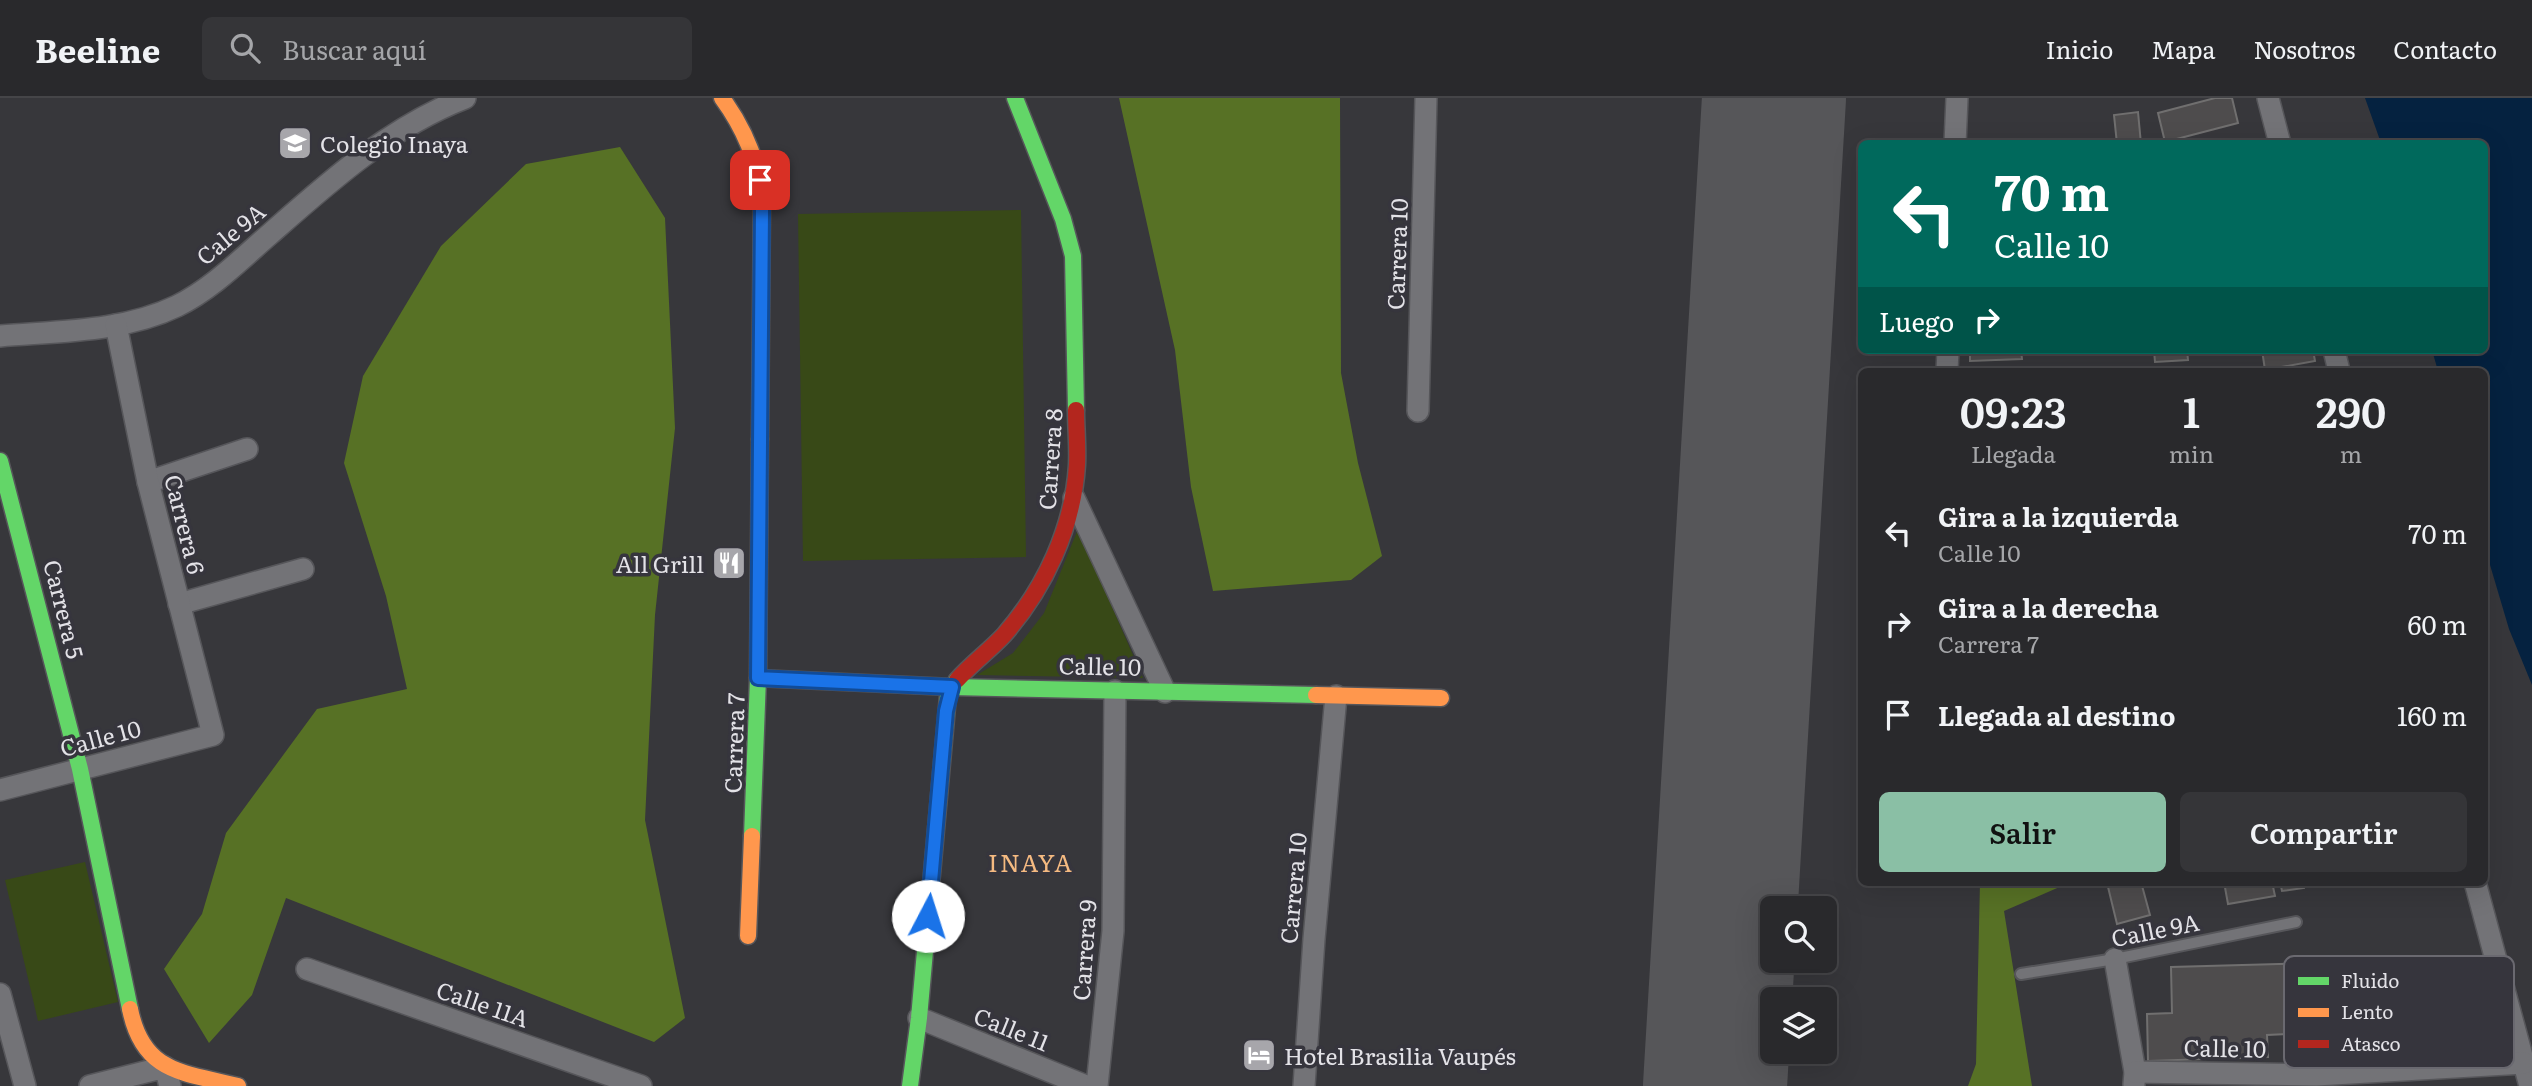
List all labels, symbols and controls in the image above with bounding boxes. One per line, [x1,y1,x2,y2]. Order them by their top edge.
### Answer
search box [202,17,692,80]
text: Beeline [35,24,160,73]
icon: search [226,29,264,67]
text: Buscar aquí [282,29,426,68]
text: Inicio [2046,31,2113,66]
text: Mapa [2151,31,2215,66]
text: Nosotros [2253,31,2355,66]
text: Contacto [2393,31,2497,66]
school or university icon: Colegio Inaya [276,124,314,162]
place label: Colegio Inaya [320,126,469,160]
pin [730,150,790,210]
text: 70 m [1994,153,2109,226]
icon: arrive [741,161,779,199]
icon: left [1879,168,1970,259]
street label: Cale 9A [188,194,272,272]
street label: Carrera 10 [1377,198,1415,310]
text: Calle 10 [1994,220,2109,268]
text: Luego [1879,301,1954,340]
icon: right [1968,301,2006,339]
text: 09:23 [1960,379,2067,441]
text: 1 [2183,379,2200,441]
text: 290 [2316,379,2386,441]
street label: Carrera 8 [1028,407,1070,511]
text: Llegada [1971,436,2056,470]
text: min [2169,436,2214,470]
text: m [2340,436,2362,470]
street label: Carrera 6 [157,471,215,577]
text: Gira a la izquierda [1938,496,2179,535]
text: 70 m [2408,513,2467,552]
icon: left [1879,514,1917,552]
text: Calle 10 [1938,535,2021,569]
restaurant icon: All Grill [710,544,748,582]
place label: All Grill [616,546,704,580]
street label: Carrera 5 [36,556,94,662]
text: Gira a la derecha [1938,587,2158,626]
text: 60 m [2408,604,2467,643]
icon: right [1879,605,1917,643]
text: Carrera 7 [1938,626,2039,660]
street label: Calle 10 [1058,647,1142,683]
street label: Carrera 7 [714,692,752,794]
text: Llegada al destino [1938,695,2175,734]
text: 160 m [2397,695,2467,734]
icon: arrive [1879,696,1917,734]
street label: Calle 10 [56,710,144,764]
button: Salir [1879,792,2166,872]
button: Compartir [2180,792,2467,872]
street label: Carrera 10 [1270,831,1314,945]
district label: INAYA [988,844,1074,879]
position arrow [891,879,965,953]
map controls [1760,896,1837,1064]
button: search [1760,896,1837,973]
street label: Carrera 9 [1063,898,1103,1002]
street label: Calle 9A [2108,904,2202,954]
legend [2284,956,2514,1068]
text: Fluido [2341,966,2399,994]
street label: Calle 11A [432,971,534,1035]
button: layers [1760,987,1837,1064]
street label: Calle 11 [969,997,1055,1059]
text: Lento [2341,997,2394,1025]
street label: Calle 10 [2183,1029,2267,1065]
text: Atasco [2341,1029,2401,1057]
hotel icon: Hotel Brasilia Vaupés [1240,1036,1278,1074]
place label: Hotel Brasilia Vaupés [1284,1038,1516,1072]

